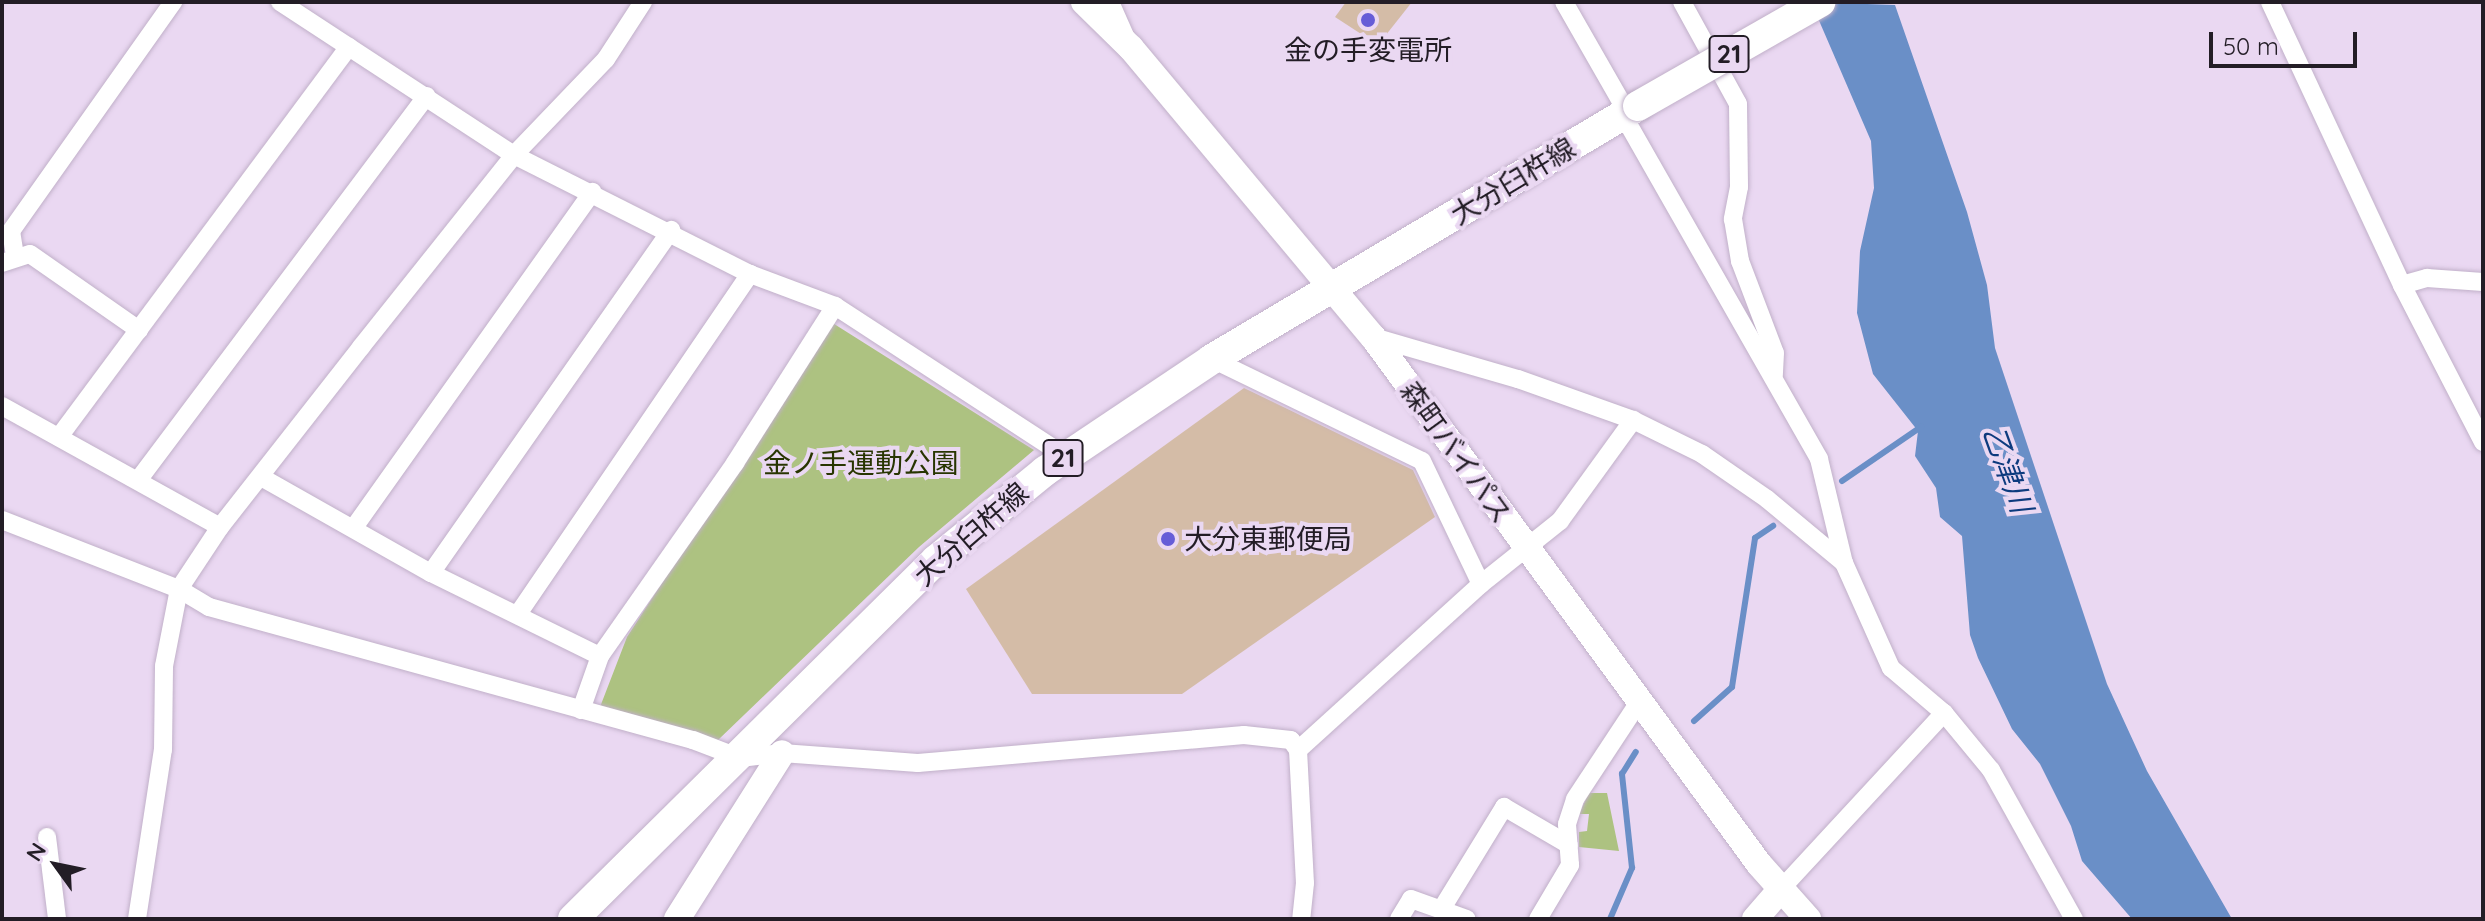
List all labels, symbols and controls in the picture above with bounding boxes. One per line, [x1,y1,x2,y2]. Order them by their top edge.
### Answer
marker: 金の手変電所 [1359,11,1377,29]
scale bar [2213,16,2361,66]
text: 50 m [2223,31,2279,61]
road number: 21 [1707,32,1751,76]
place label: 金の手変電所 [1284,33,1452,67]
street label: 大分臼杵線 [1444,131,1582,231]
street label: 森町バイパス [1393,374,1519,530]
water label: 乙津川 [1976,421,2040,517]
road number: 21 [1041,436,1085,480]
park label: 金ノ手運動公園 [763,446,959,480]
street label: 大分臼杵線 [907,475,1035,593]
place label: 大分東郵便局 [1184,522,1352,556]
marker: 大分東郵便局 [1159,530,1177,548]
north arrow [16,825,96,905]
text: N [20,838,52,866]

